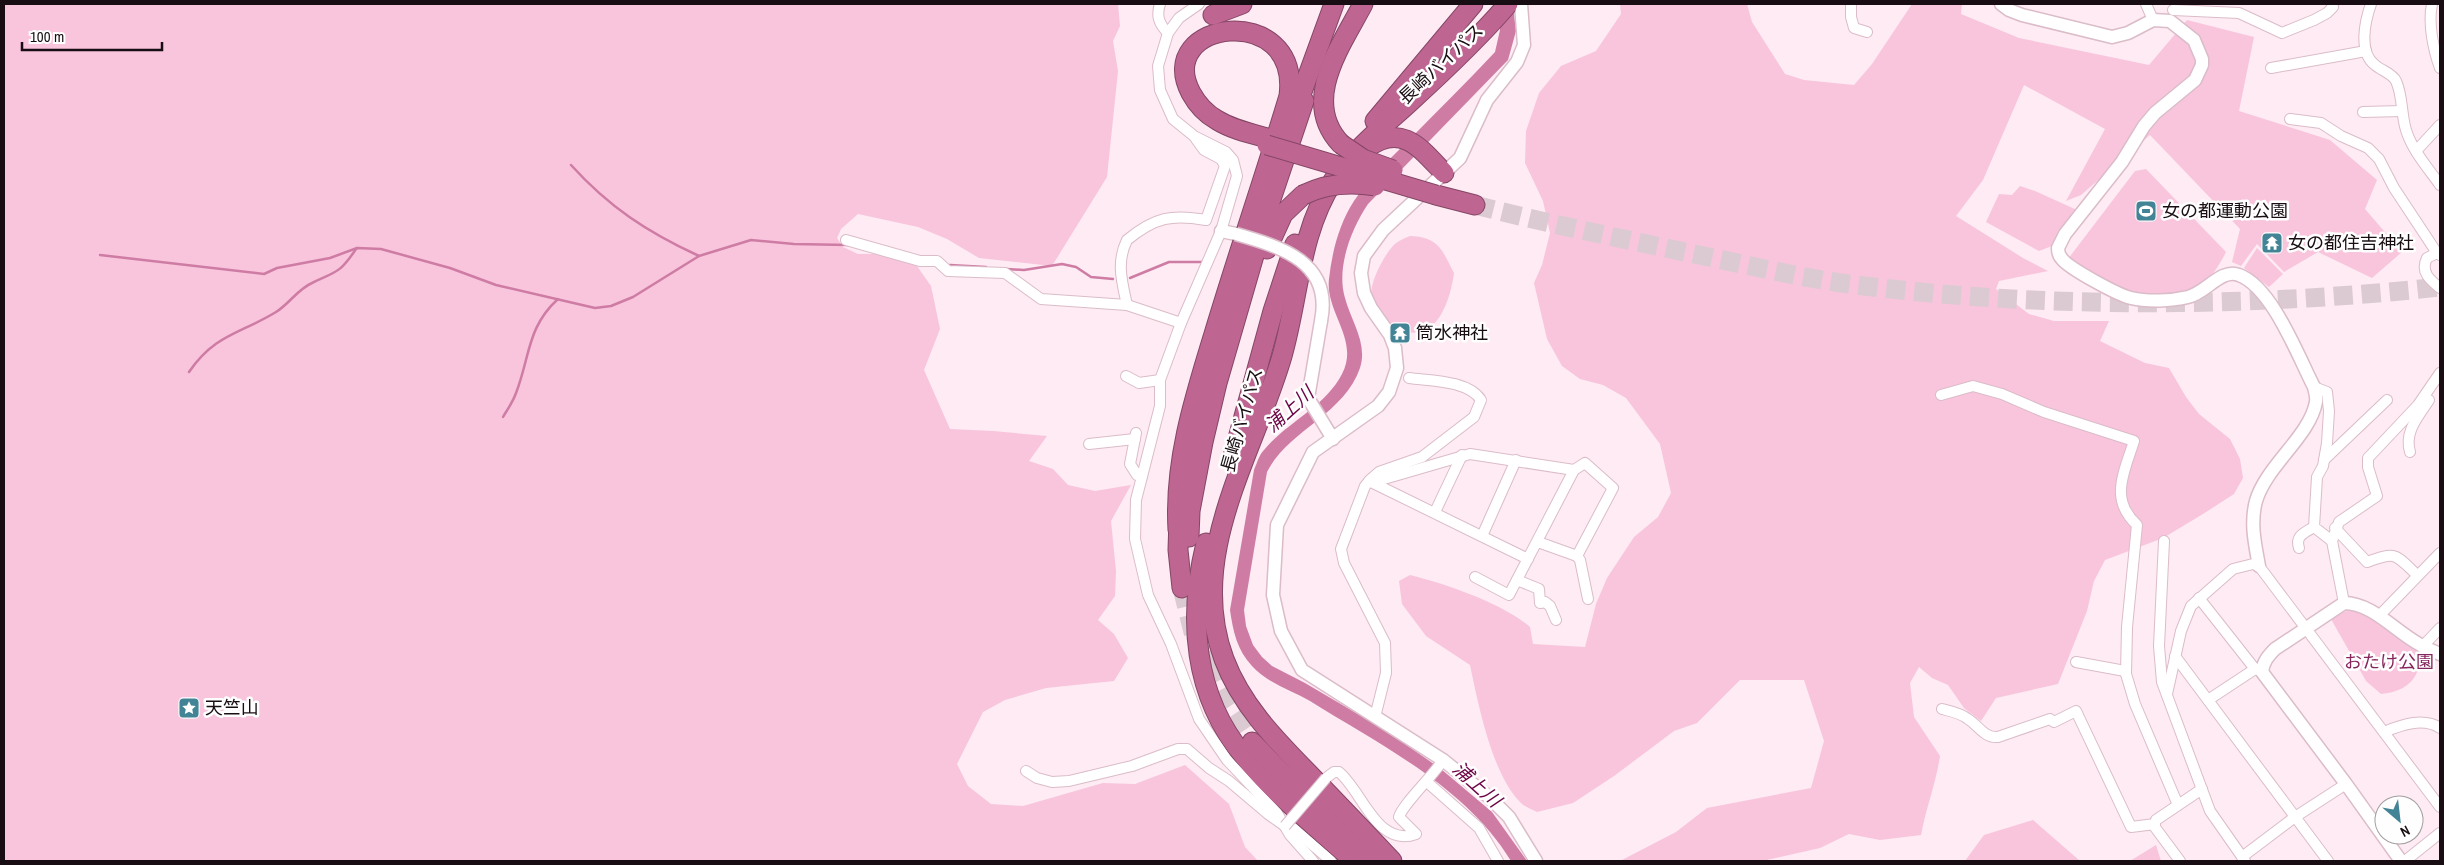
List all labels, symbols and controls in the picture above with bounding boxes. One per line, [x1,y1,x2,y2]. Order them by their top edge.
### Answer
street label: 長崎バイパス [1393,18,1489,109]
scale bar [22,20,162,52]
text: 100 m [30,26,64,47]
place label: 女の都運動公園 [2162,198,2288,223]
sports icon: 女の都運動公園 [2134,199,2158,223]
place label: 女の都住吉神社 [2288,230,2414,255]
temple icon: 女の都住吉神社 [2260,231,2284,255]
place label: 筒水神社 [1416,320,1488,345]
temple icon: 筒水神社 [1388,321,1412,345]
street label: 長崎バイパス [1215,365,1268,475]
water label: 浦上川 [1259,379,1320,438]
park label: おたけ公園 [2344,649,2434,674]
place label: 天竺山 [205,695,259,720]
place icon: 天竺山 [177,696,201,720]
water label: 浦上川 [1447,755,1508,814]
north arrow [2374,795,2424,845]
text: N [2397,822,2413,841]

